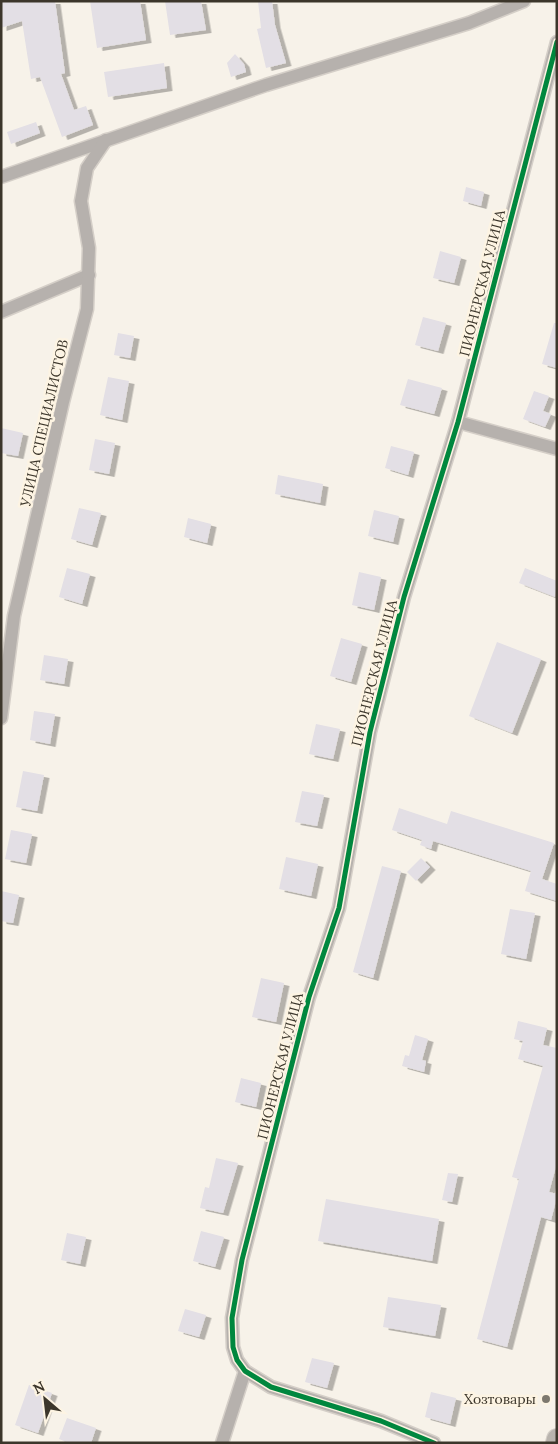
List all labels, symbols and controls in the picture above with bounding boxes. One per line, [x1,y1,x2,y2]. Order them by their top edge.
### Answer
street label: ПИОНЕРСКАЯ УЛИЦА [455,208,509,358]
street label: УЛИЦА СПЕЦИАЛИСТОВ [16,337,72,509]
street label: ПИОНЕРСКАЯ УЛИЦА [347,598,401,748]
street label: ПИОНЕРСКАЯ УЛИЦА [253,991,307,1141]
north arrow [20,1374,70,1424]
text: N [30,1377,48,1398]
place label: Хозтовары [464,1390,536,1408]
marker: Хозтовары [540,1393,552,1405]

